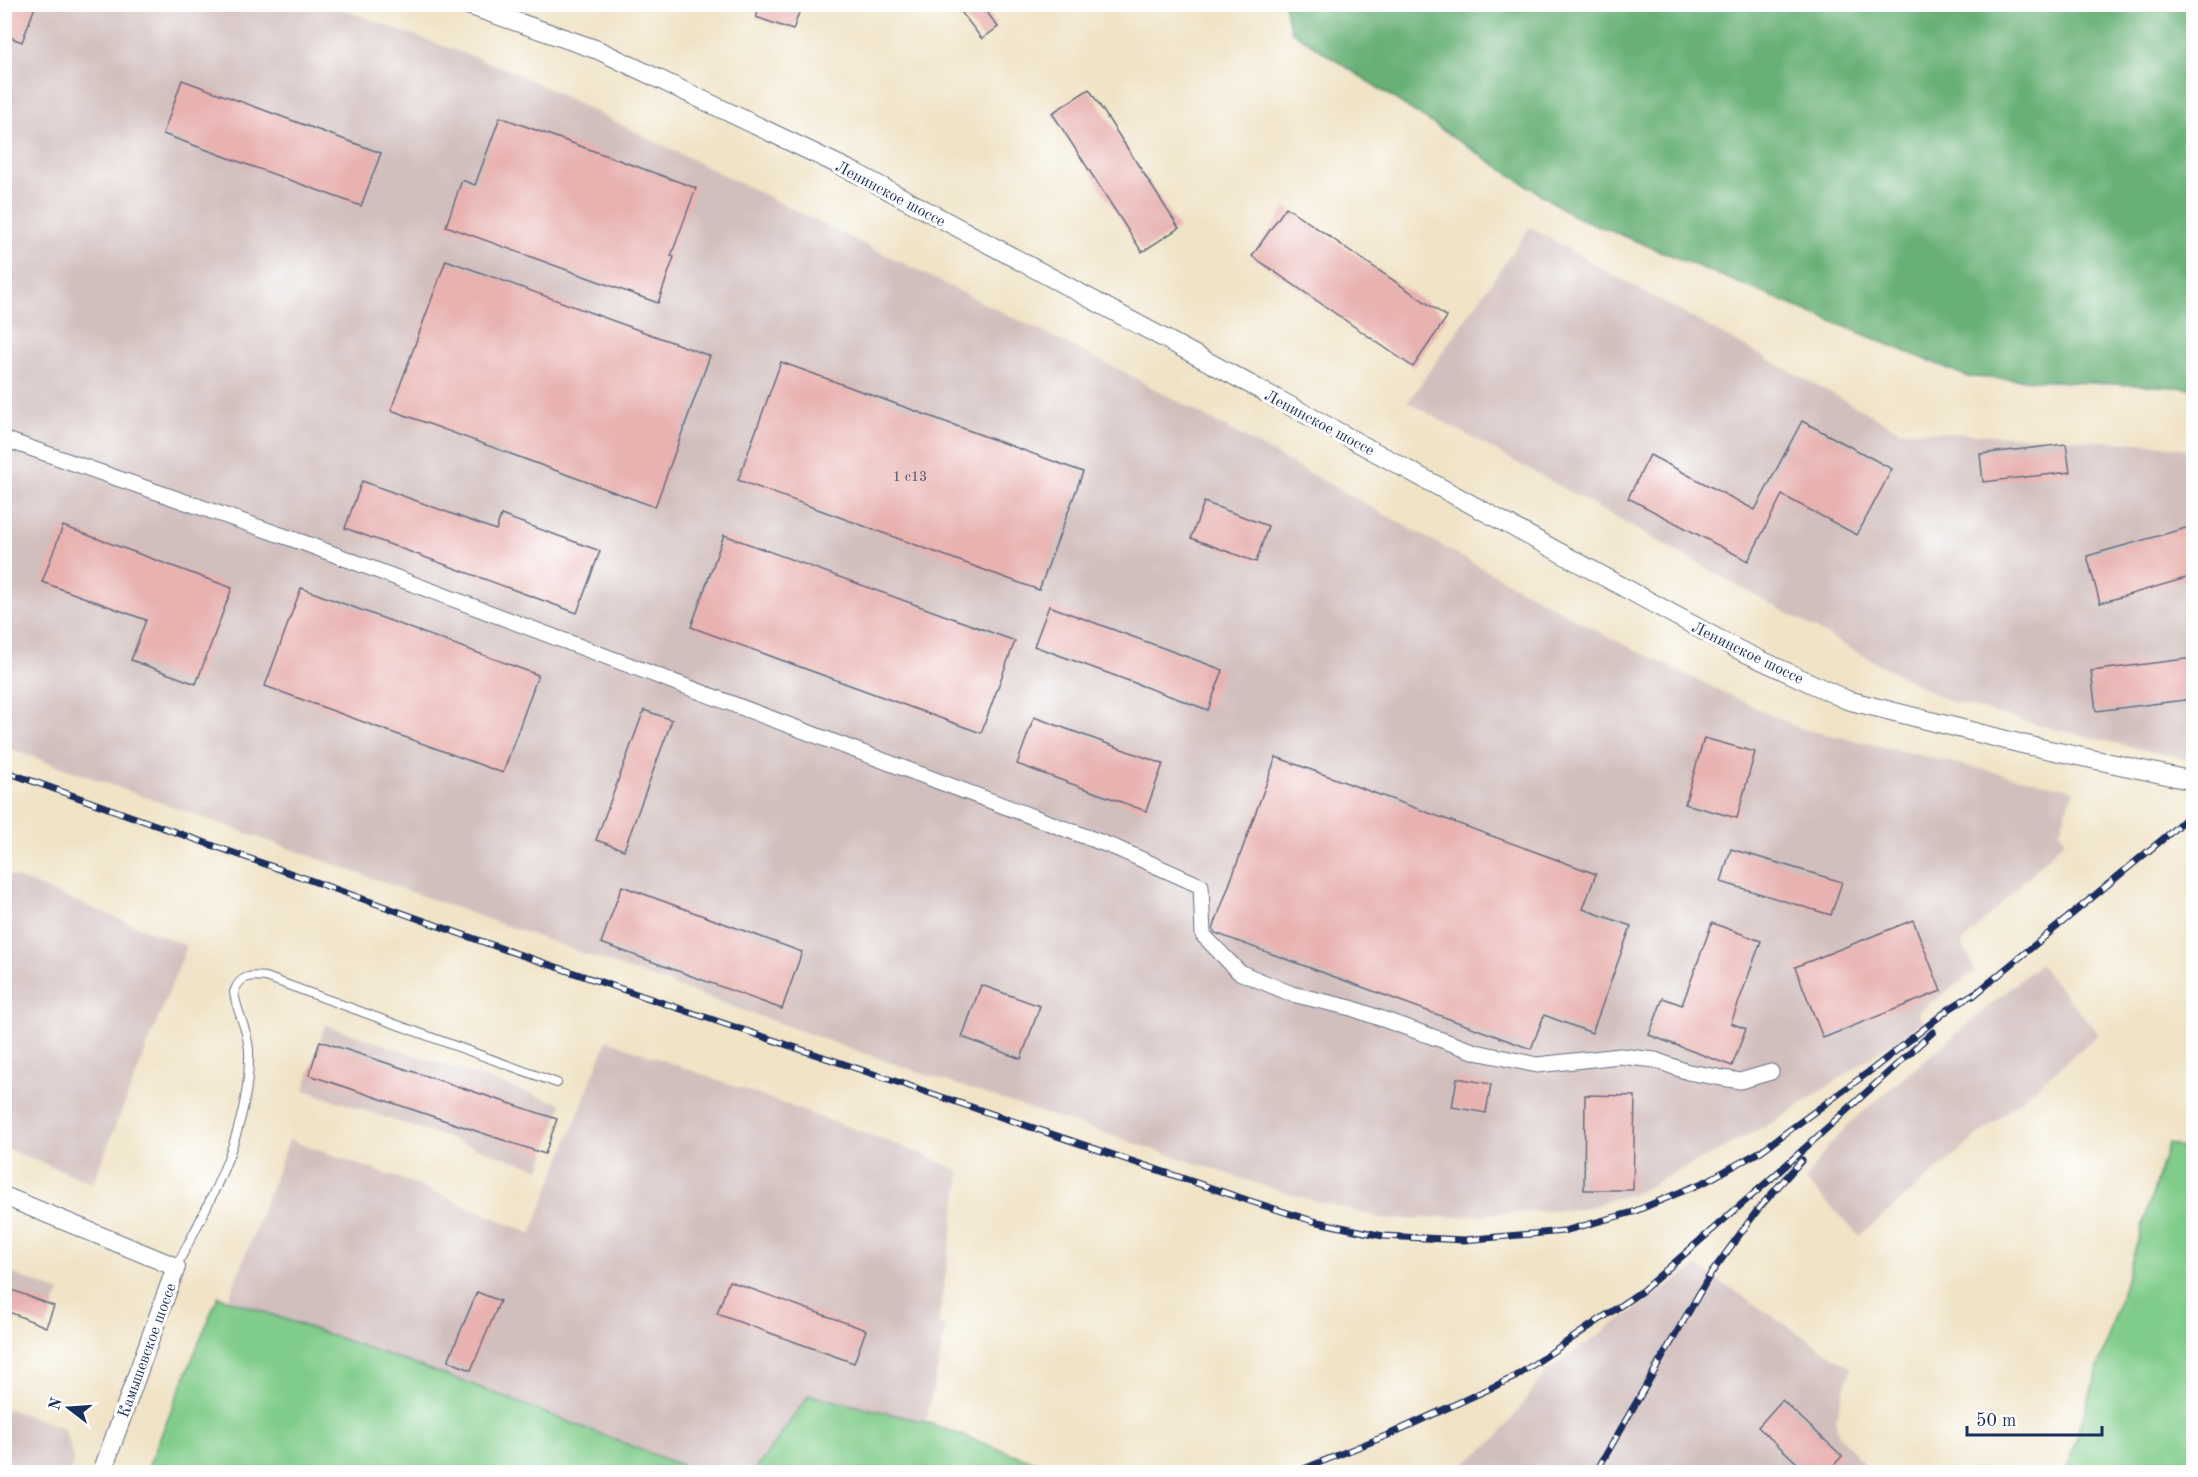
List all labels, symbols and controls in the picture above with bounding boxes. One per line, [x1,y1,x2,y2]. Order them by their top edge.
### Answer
street label: Ленинское шоссе [832,159,948,231]
street label: Ленинское шоссе [1261,388,1377,460]
house number: 1 с13 [893,470,927,484]
street label: Ленинское шоссе [1689,620,1806,688]
street label: Камышевское шоссе [116,1281,180,1420]
north arrow [39,1378,99,1438]
text: N [47,1395,66,1412]
scale bar [1967,1399,2102,1437]
text: 50 m [1976,1412,2016,1430]

